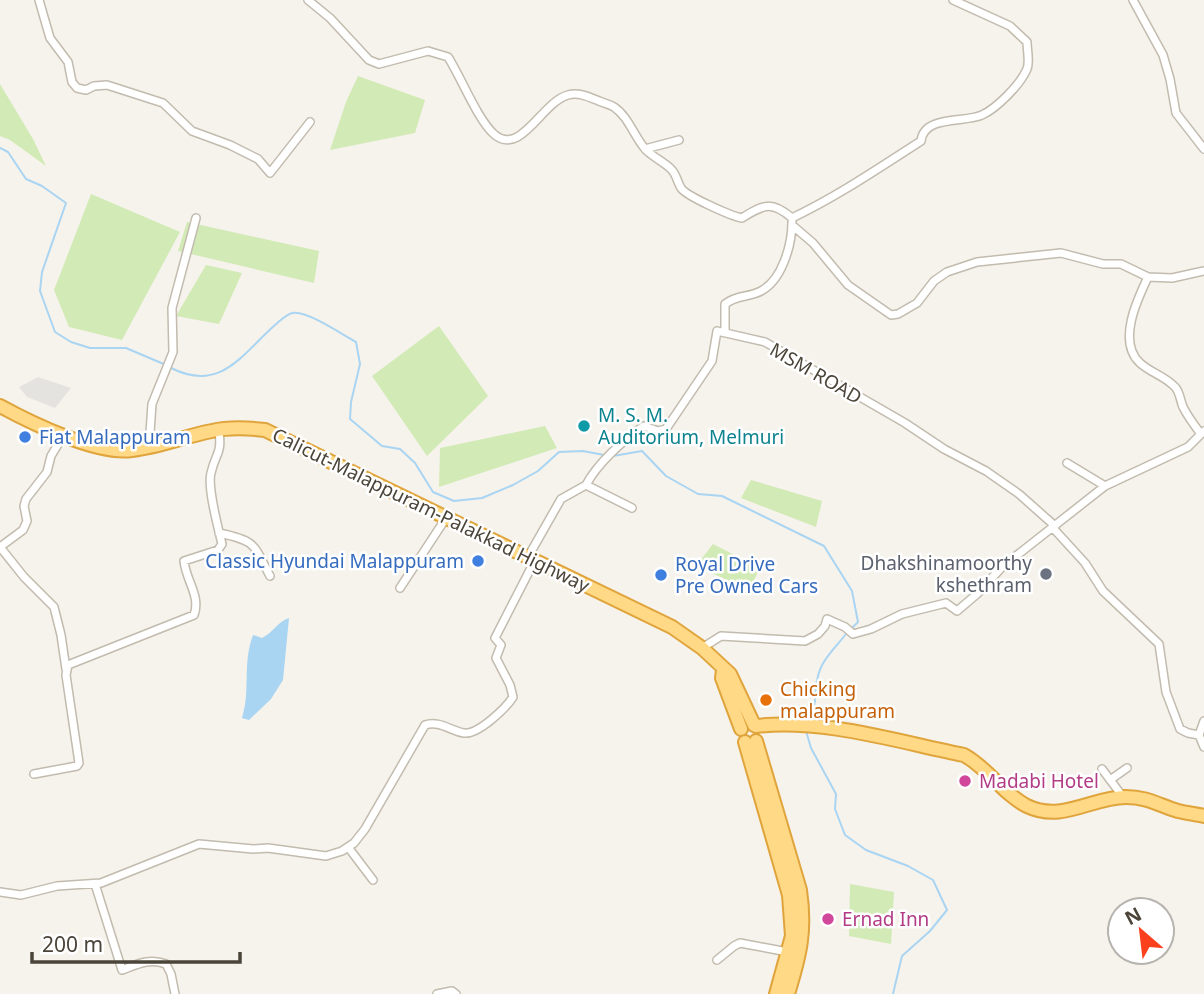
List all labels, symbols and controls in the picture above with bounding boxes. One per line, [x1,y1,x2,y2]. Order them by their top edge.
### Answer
street label: MSM ROAD [765,336,867,410]
place label: M. S. M. Auditorium, Melmuri [598,402,784,450]
marker: M. S. M. Auditorium, Melmuri [576,418,592,434]
street label: Calicut-Malappuram-Palakkad Highway [268,422,594,599]
place label: Fiat Malappuram [39,424,191,450]
marker: Fiat Malappuram [17,429,33,445]
place label: Classic Hyundai Malappuram [205,548,464,574]
place label: Dhakshinamoorthy kshethram [861,550,1032,598]
place label: Royal Drive Pre Owned Cars [675,551,818,599]
marker: Classic Hyundai Malappuram [470,553,486,569]
marker: Dhakshinamoorthy kshethram [1038,566,1054,582]
marker: Royal Drive Pre Owned Cars [653,567,669,583]
place label: Chicking malappuram [780,676,895,724]
marker: Chicking malappuram [758,692,774,708]
place label: Madabi Hotel [979,768,1099,794]
marker: Madabi Hotel [957,773,973,789]
north arrow [1106,896,1176,966]
text: N [1120,901,1146,931]
place label: Ernad Inn [842,906,929,932]
marker: Ernad Inn [820,911,836,927]
scale bar [32,920,240,964]
text: 200 m [42,930,103,958]

